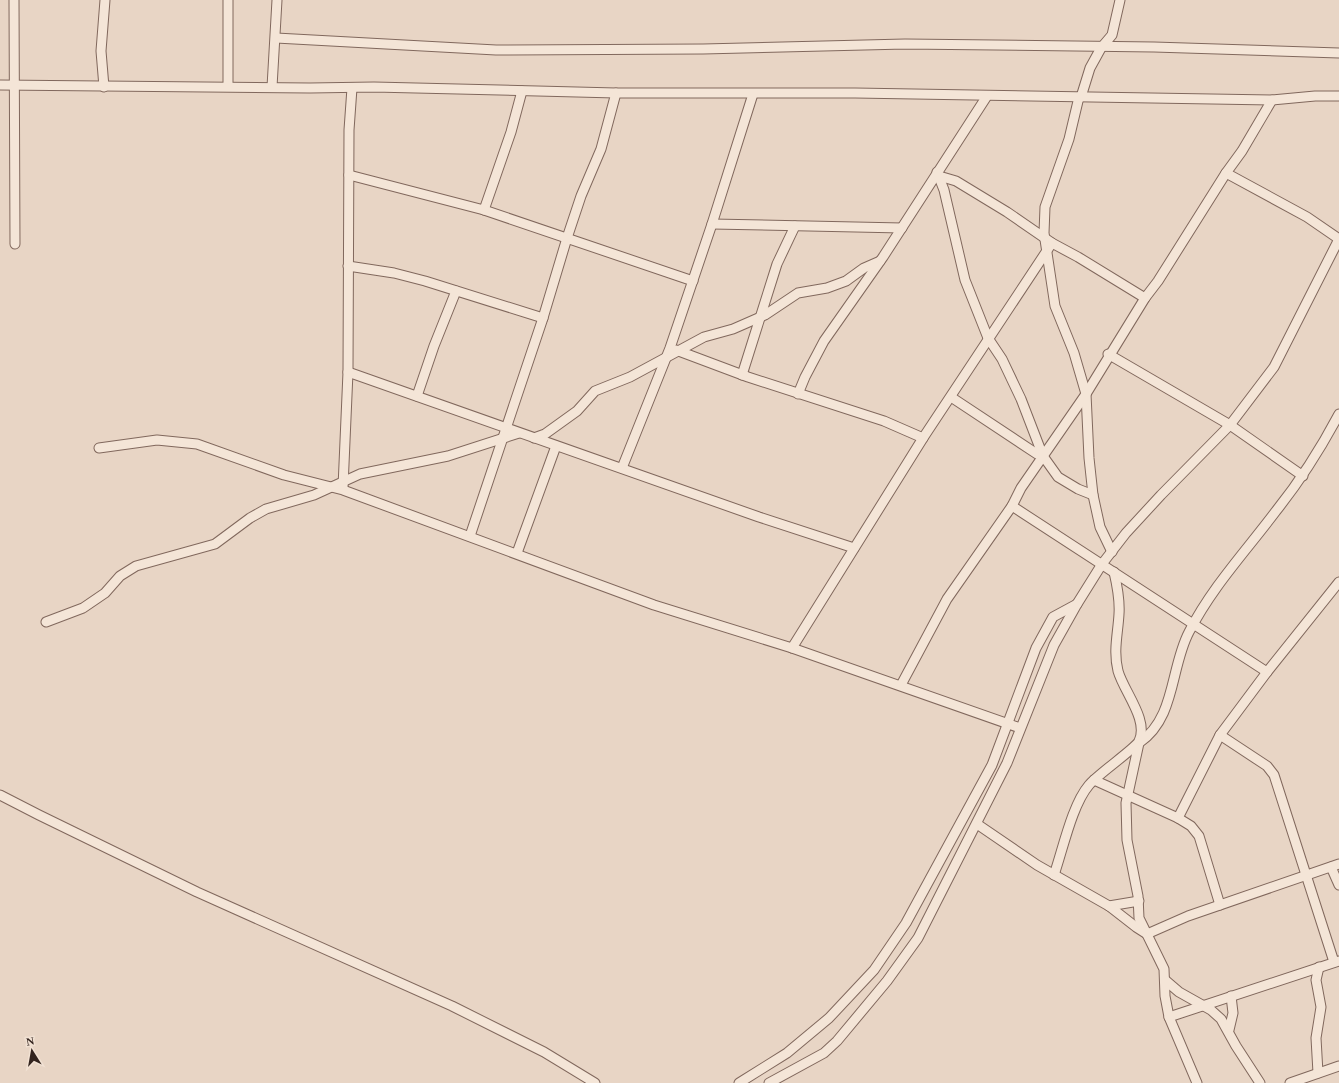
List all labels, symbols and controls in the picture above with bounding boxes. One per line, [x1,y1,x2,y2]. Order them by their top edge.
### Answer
north arrow [12,1031,52,1071]
text: N [25,1035,35,1048]

